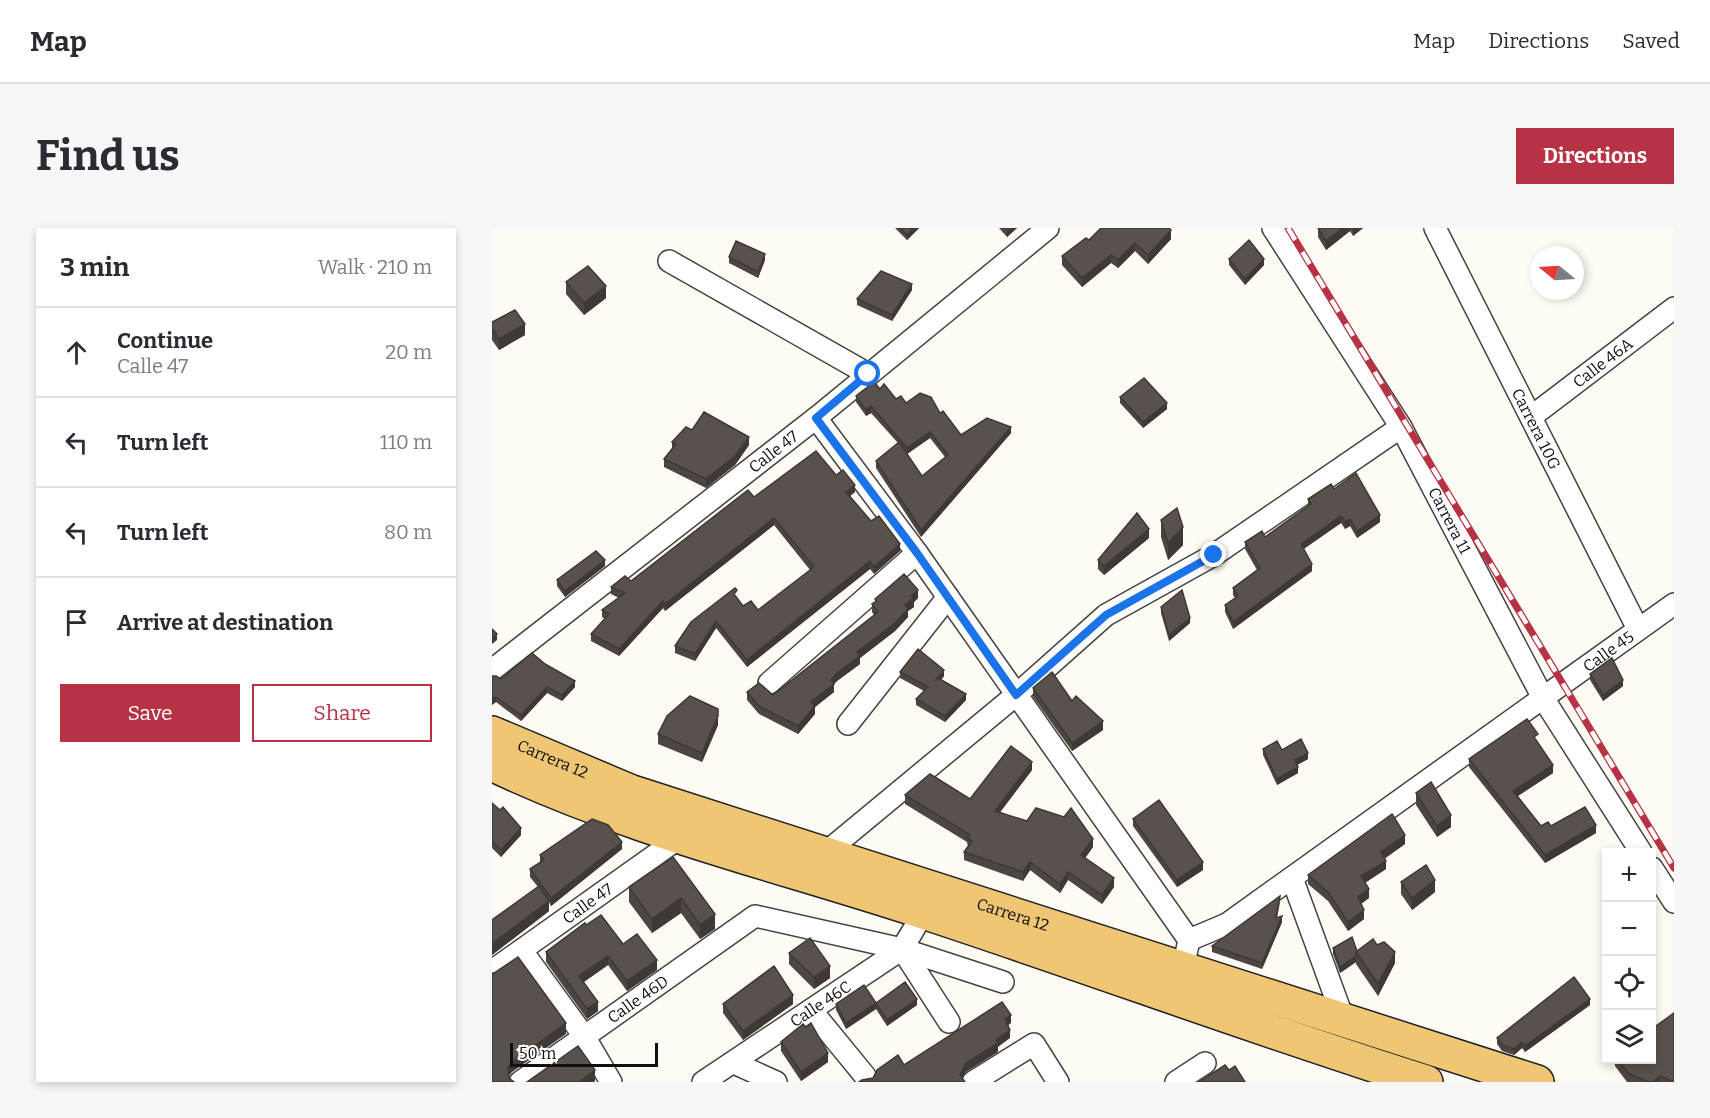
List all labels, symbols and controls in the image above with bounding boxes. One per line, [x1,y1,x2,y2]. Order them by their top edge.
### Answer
text: Map [30,25,87,58]
text: Map [1413,28,1455,54]
text: Directions [1488,28,1589,54]
text: Saved [1622,28,1680,54]
button: Directions [1516,128,1674,184]
text: Find us [36,131,180,181]
north arrow [1530,246,1584,300]
text: 3 min [60,252,129,283]
text: Walk · 210 m [318,255,432,279]
text: Continue [117,327,213,354]
street label: Calle 46A [1569,334,1637,392]
icon: ahead [60,336,93,369]
text: 20 m [385,340,432,364]
text: Calle 47 [117,354,188,378]
route start [854,360,880,386]
street label: Carrera 10G [1508,385,1565,473]
icon: left [60,426,93,459]
street label: Calle 47 [745,427,802,477]
text: Turn left [117,429,209,456]
text: 110 m [380,430,432,454]
street label: Carrera 11 [1424,484,1475,558]
icon: left [60,516,93,549]
text: Turn left [117,519,209,546]
text: 80 m [384,520,432,544]
route end [1200,541,1226,567]
icon: arrive [60,606,93,639]
text: Arrive at destination [117,609,333,636]
street label: Calle 45 [1579,627,1638,676]
button: Save [60,684,240,742]
button: Share [252,684,432,742]
street label: Carrera 12 [514,736,591,782]
map controls [1602,848,1656,1064]
button: + [1602,848,1656,902]
street label: Calle 47 [559,879,616,928]
street label: Carrera 12 [974,894,1051,935]
button: − [1602,902,1656,956]
button: locate [1602,956,1656,1010]
street label: Calle 46D [604,971,672,1027]
street label: Calle 46C [787,977,854,1031]
button: layers [1602,1010,1656,1064]
scale bar [510,1040,658,1068]
text: 50 m [519,1044,556,1063]

